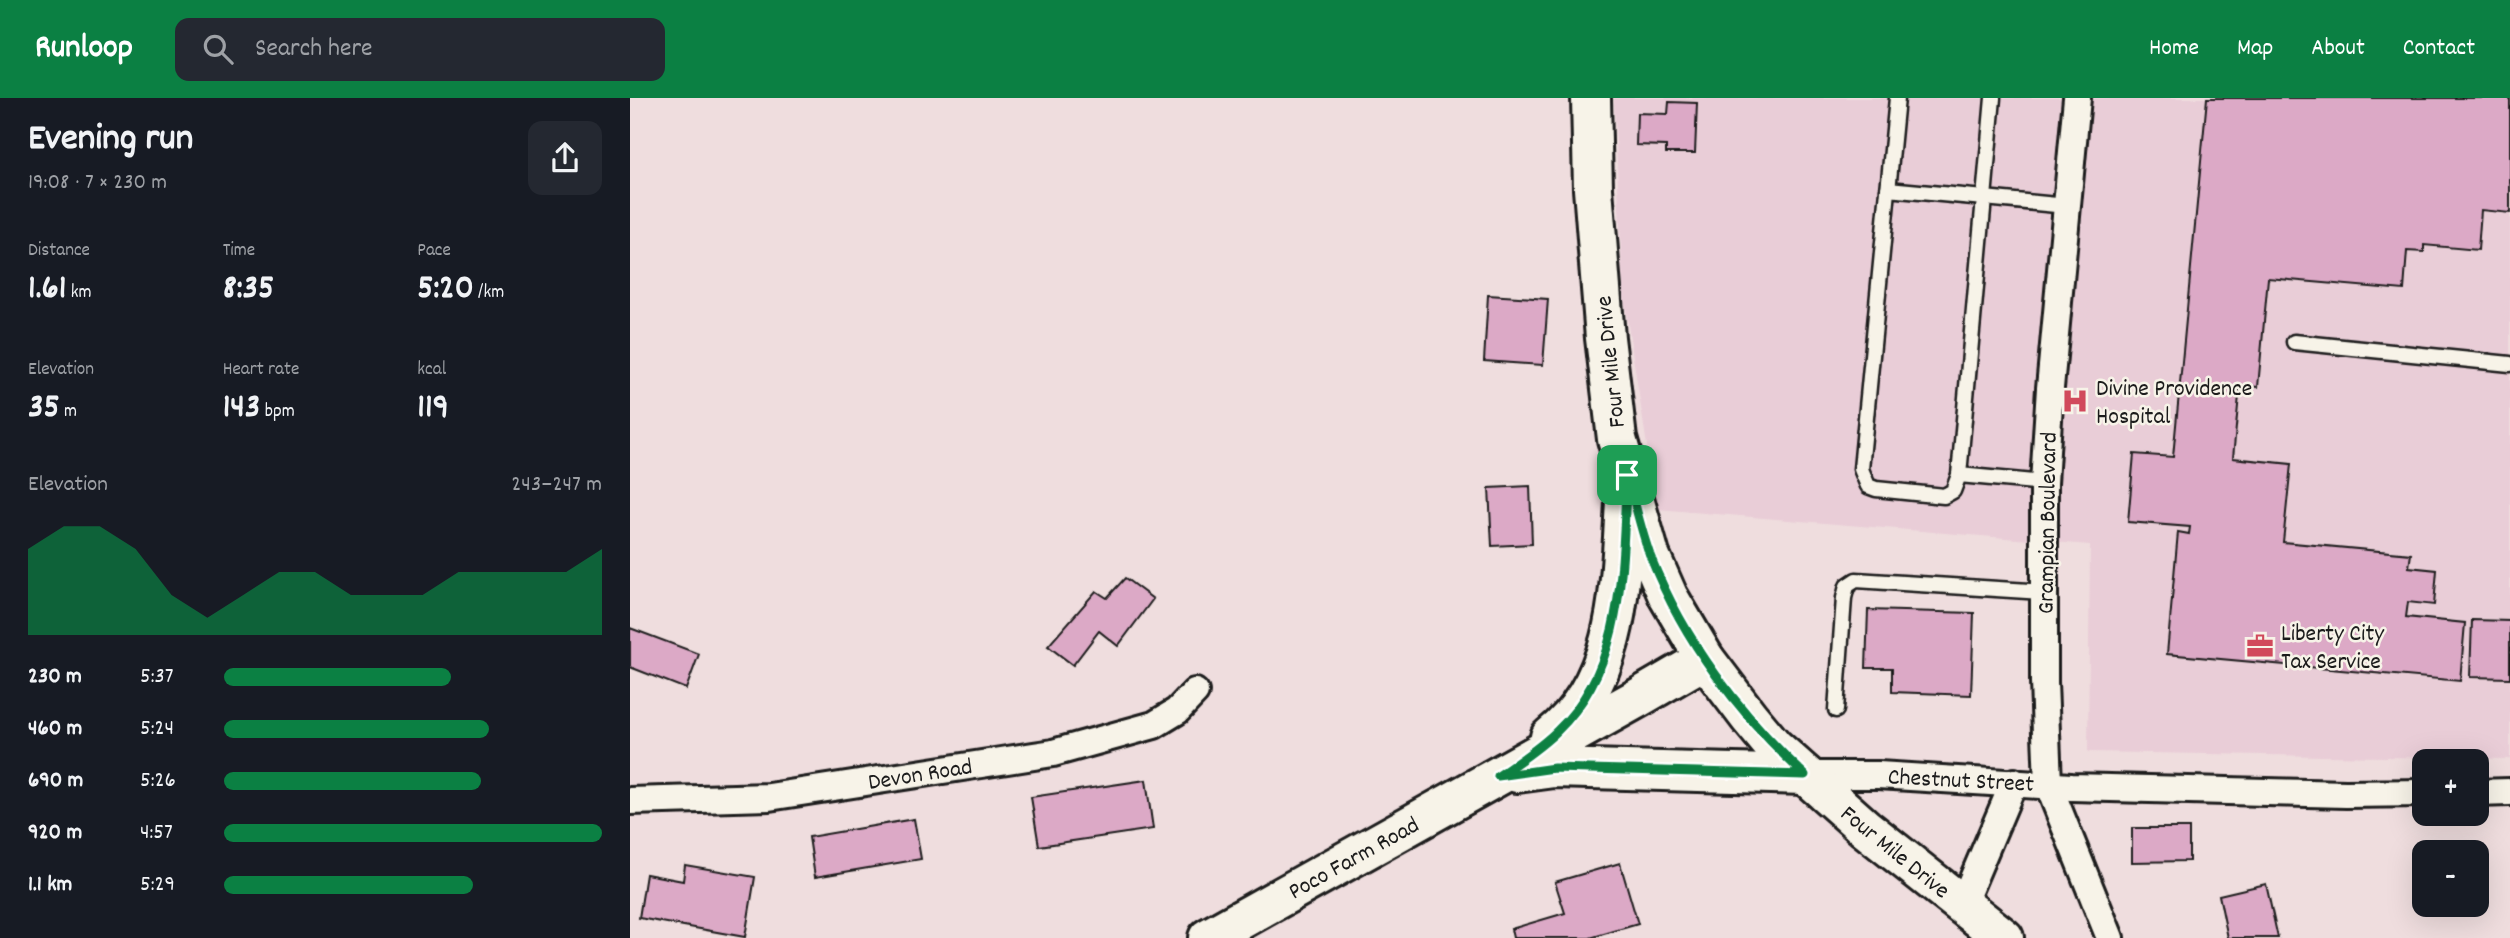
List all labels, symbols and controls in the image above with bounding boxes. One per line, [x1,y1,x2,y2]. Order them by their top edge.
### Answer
search box [175,18,665,81]
text: Runloop [35,26,133,73]
icon: search [199,30,237,68]
text: Search here [255,31,372,68]
text: Home [2149,32,2199,66]
text: Map [2237,32,2273,66]
text: About [2311,32,2365,66]
text: Contact [2403,32,2475,66]
text: Evening run [28,113,193,168]
button: share [528,121,602,195]
text: 19:08 · 7 × 230 m [28,167,167,200]
text: Distance [28,238,90,265]
text: Time [223,238,255,265]
text: Pace [417,238,451,265]
text: 1.61 [28,265,66,315]
text: 8:35 [223,265,274,315]
text: 5:20 [417,265,474,315]
text: km [66,280,92,307]
text: /km [474,280,504,307]
street label: Four Mile Drive [1588,294,1636,429]
text: Elevation [28,357,94,384]
text: Heart rate [223,357,299,384]
text: kcal [417,357,446,384]
place label: Divine Providence Hospital [2096,373,2252,435]
text: 35 [28,384,60,434]
text: 143 [223,384,260,434]
text: 119 [417,384,449,434]
hospital icon: Divine Providence Hospital [2060,386,2090,416]
text: m [60,399,77,426]
text: bpm [260,399,295,426]
street label: Grampian Boulevard [2030,432,2068,614]
pin [1597,445,1657,505]
icon: arrive [1608,456,1646,494]
text: Elevation [28,469,108,502]
text: 243–247 m [511,469,602,502]
place label: Liberty City Tax Service [2281,618,2385,680]
office icon: Liberty City Tax Service [2245,631,2275,661]
text: 230 m [28,661,82,694]
text: 5:37 [140,661,174,694]
text: 460 m [28,713,82,746]
text: 5:24 [140,713,174,746]
map controls [2412,749,2489,917]
button: + [2412,749,2489,826]
street label: Devon Road [866,751,975,801]
street label: Chestnut Street [1887,761,2035,803]
text: 690 m [28,765,83,798]
text: 5:26 [140,765,176,798]
street label: Four Mile Drive [1832,798,1956,908]
street label: Poco Farm Road [1283,810,1426,910]
text: 920 m [28,817,82,850]
text: 4:57 [140,817,173,850]
button: − [2412,840,2489,917]
text: 1.1 km [28,869,72,902]
text: 5:29 [140,869,175,902]

